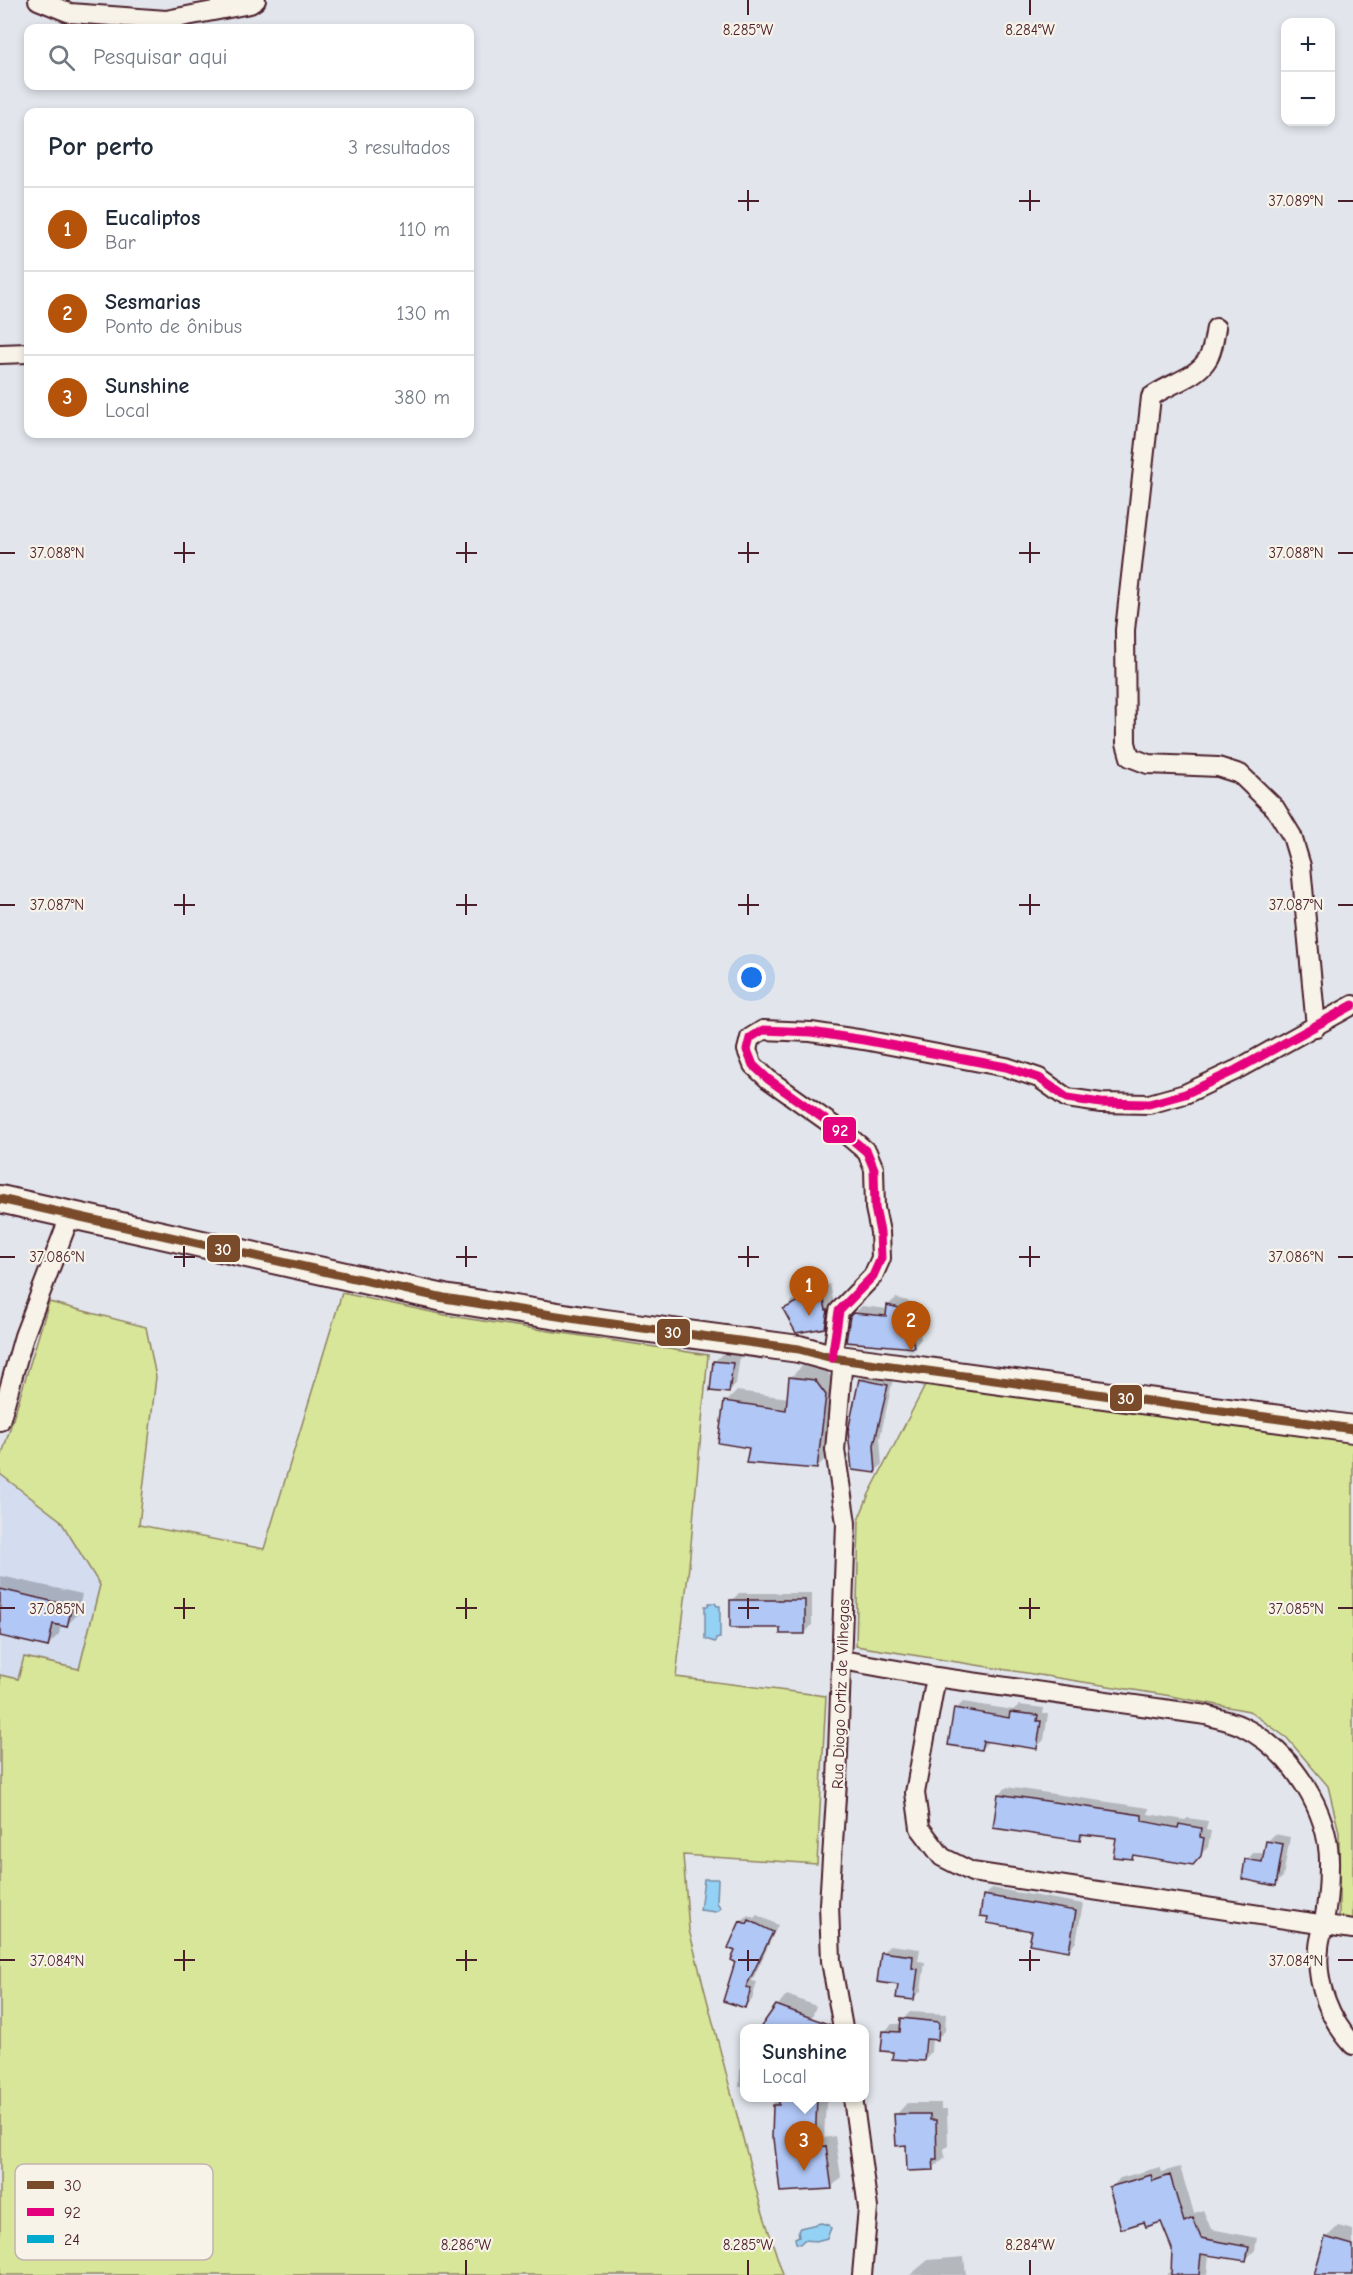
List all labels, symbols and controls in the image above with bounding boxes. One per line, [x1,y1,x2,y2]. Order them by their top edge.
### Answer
map controls [1281,18,1335,126]
button: + [1281,18,1335,72]
text: 8.285°W [723,21,773,39]
text: 8.284°W [1005,21,1055,39]
search box [24,24,474,90]
icon: search [45,41,78,74]
text: Pesquisar aqui [93,44,228,70]
button: − [1281,72,1335,126]
text: Por perto [48,132,154,162]
text: 3 resultados [348,136,450,159]
text: 37.089°N [1268,192,1324,210]
text: Eucaliptos [105,205,200,231]
text: 1 [64,218,71,241]
text: 110 m [399,218,450,241]
text: Bar [105,231,136,254]
text: Sesmarias [105,289,201,315]
text: 2 [63,302,72,325]
text: 130 m [397,302,450,325]
text: Ponto de ônibus [105,315,242,338]
text: Sunshine [105,373,189,399]
text: 3 [63,386,72,409]
text: 380 m [394,386,450,409]
text: Local [105,399,150,422]
text: 37.088°N [29,544,85,562]
text: 37.088°N [1268,544,1324,562]
text: 37.087°N [30,896,84,914]
text: 37.087°N [1269,896,1323,914]
your location [737,963,766,992]
line badge: 92 [822,1116,857,1144]
text: 92 [832,1122,848,1140]
line badge: 30 [206,1234,241,1263]
text: 30 [214,1241,232,1259]
text: 37.086°N [29,1248,85,1266]
text: 37.086°N [1268,1248,1324,1266]
pin: 1 [790,1266,828,1316]
pin: 2 [892,1302,930,1351]
line badge: 30 [656,1318,691,1347]
text: 30 [664,1324,682,1342]
line badge: 30 [1109,1384,1143,1412]
text: 30 [1117,1390,1135,1408]
street label: Rua Diogo Ortiz de Vilhegas [829,1598,853,1790]
text: 37.085°N [29,1600,85,1618]
text: 37.085°N [1268,1600,1324,1618]
text: 37.084°N [30,1952,84,1970]
text: 37.084°N [1269,1952,1323,1970]
popup [740,2024,869,2102]
text: Sunshine [762,2039,847,2065]
text: Local [762,2065,807,2088]
pin: 3 [784,2122,824,2171]
legend [15,2164,213,2260]
text: 30 [64,2177,82,2195]
text: 92 [64,2204,81,2222]
text: 24 [64,2231,80,2249]
text: 8.286°W [441,2236,491,2254]
text: 8.285°W [723,2236,773,2254]
text: 8.284°W [1005,2236,1055,2254]

